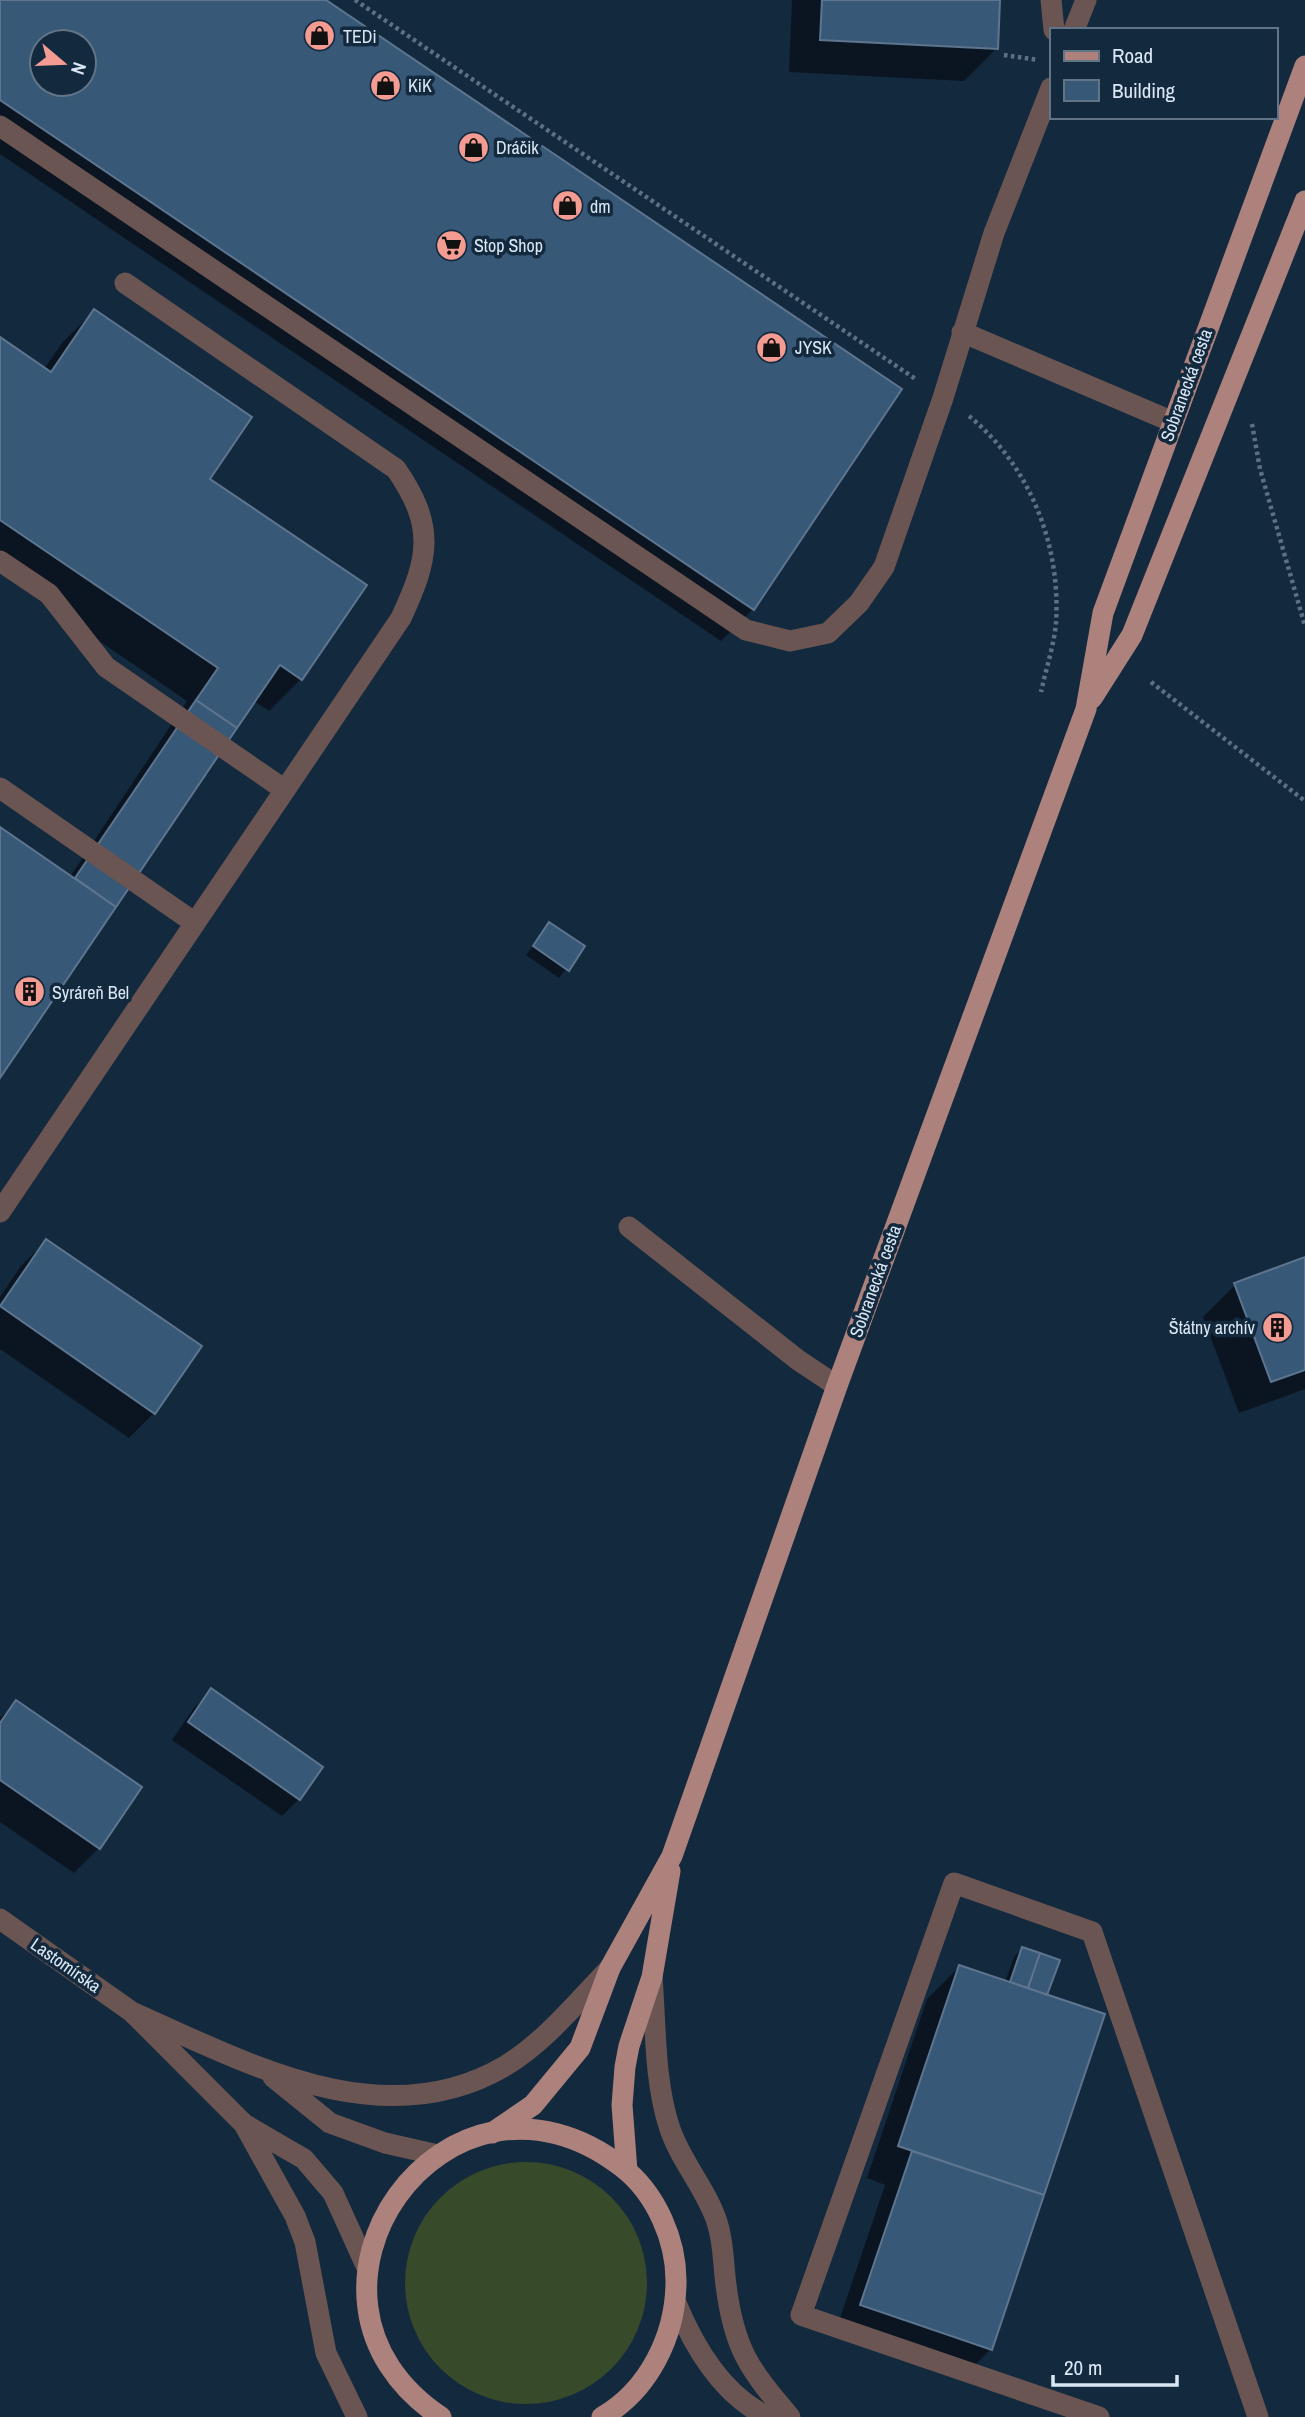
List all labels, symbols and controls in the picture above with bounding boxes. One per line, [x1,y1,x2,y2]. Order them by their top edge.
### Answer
shop icon: TEDi [303,19,337,53]
place label: TEDi [343,24,377,49]
north arrow [28,28,98,98]
legend [1050,28,1277,119]
text: Road [1112,41,1153,70]
text: N [65,59,93,78]
shop icon: KiK [368,68,402,102]
place label: KiK [408,73,432,98]
text: Building [1112,76,1176,105]
shop icon: Dráčik [456,130,490,164]
place label: Dráčik [496,135,539,160]
shop icon: dm [550,189,584,223]
place label: dm [590,194,611,219]
supermarket icon: Stop Shop [434,228,468,262]
place label: Stop Shop [474,233,543,258]
street label: Sobranecká cesta [1154,325,1218,445]
shop icon: JYSK [755,330,789,364]
place label: JYSK [795,335,832,360]
building icon: Syráreň Bel [12,975,46,1009]
place label: Syráreň Bel [52,980,129,1005]
street label: Sobranecká cesta [843,1221,907,1341]
building icon: Štátny archív [1261,1310,1295,1344]
place label: Štátny archív [1169,1315,1256,1340]
street label: Lastomírska [26,1932,106,1998]
scale bar [1053,2344,1177,2388]
text: 20 m [1064,2353,1102,2382]

